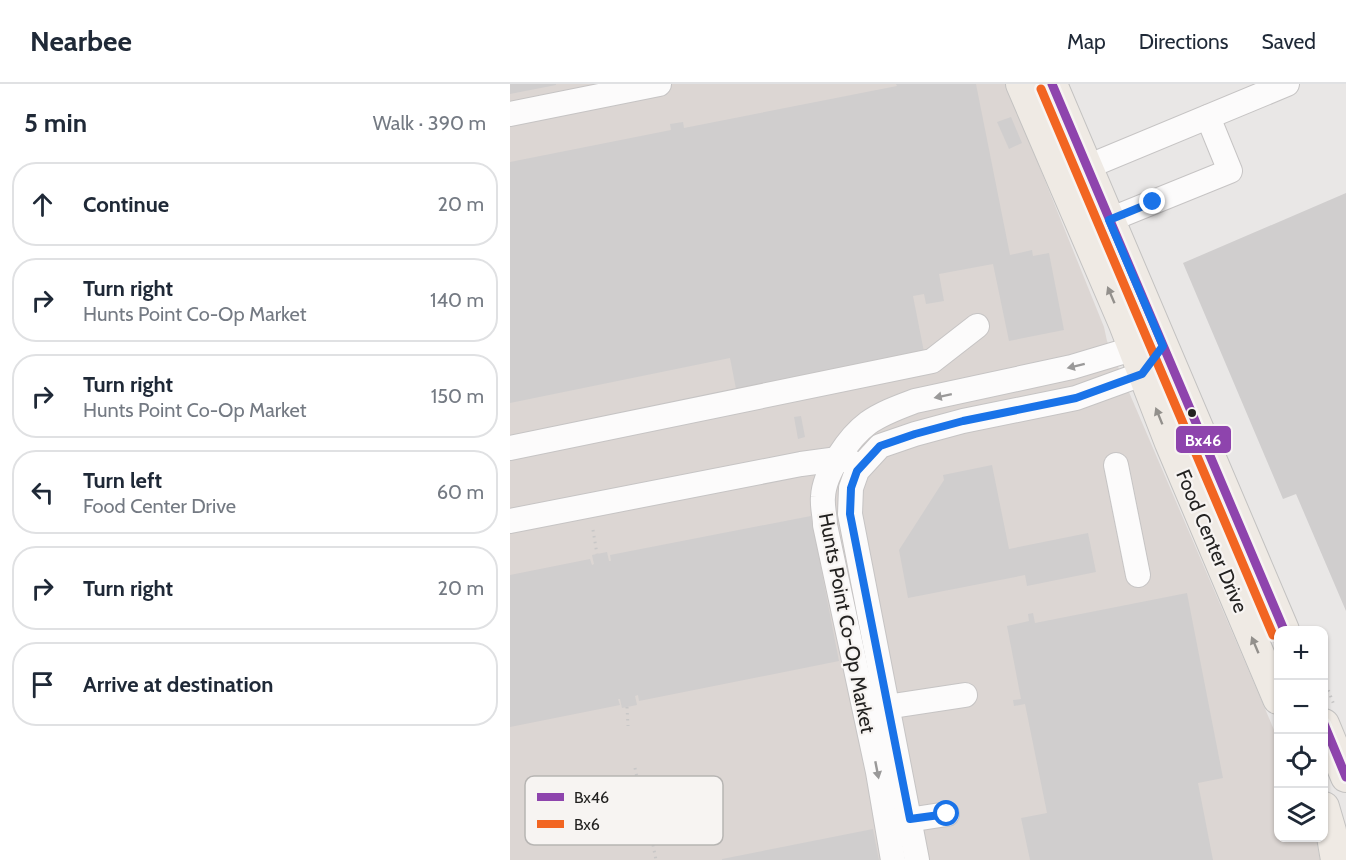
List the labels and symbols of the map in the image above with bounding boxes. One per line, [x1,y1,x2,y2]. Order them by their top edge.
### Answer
route end [1139,188,1165,214]
one-way arrow [1106,285,1116,303]
one-way arrow [1067,361,1085,371]
one-way arrow [933,391,952,401]
one-way arrow [1154,406,1164,424]
unlabelled marker [1186,407,1198,419]
line badge: Bx46 [1175,425,1232,454]
text: Bx46 [1185,431,1221,450]
street label: Food Center Drive [1171,466,1253,616]
street label: Hunts Point Co-Op Market [814,511,880,735]
one-way arrow [1251,637,1260,654]
one-way arrow [873,761,882,780]
legend [525,776,723,845]
text: Bx46 [574,788,609,807]
route start [933,800,959,826]
text: Bx6 [574,815,600,834]

